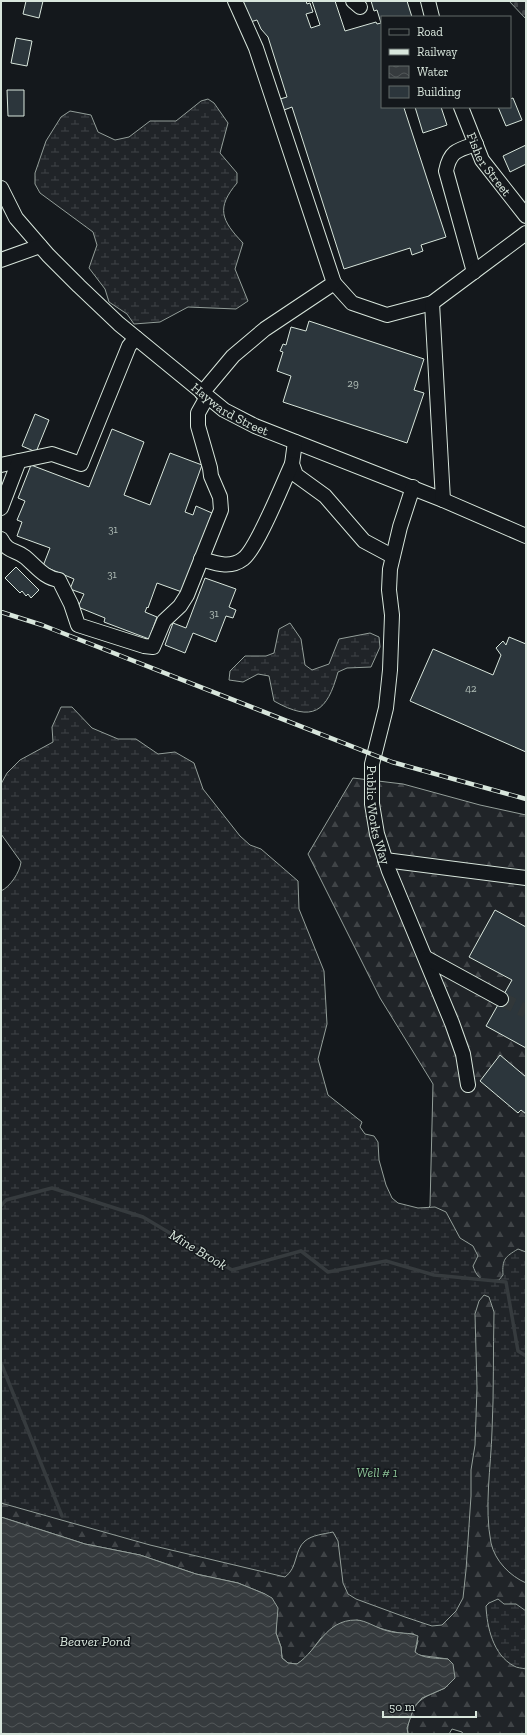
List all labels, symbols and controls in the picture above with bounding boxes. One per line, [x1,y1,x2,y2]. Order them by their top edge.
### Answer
legend [381,16,511,108]
text: Road [417,25,443,39]
text: Railway [417,45,458,59]
text: Water [417,65,449,79]
text: Building [417,85,461,99]
street label: Fisher Street [464,130,515,199]
house number: 29 [347,377,359,390]
street label: Hayward Street [189,379,271,438]
house number: 31 [108,523,119,536]
house number: 31 [107,568,118,581]
house number: 31 [209,607,220,620]
house number: 42 [465,682,477,695]
street label: Public Works Way [364,765,394,866]
water label: Mine Brook [166,1226,230,1274]
park label: Well # 1 [356,1465,398,1480]
water label: Beaver Pond [60,1633,130,1650]
scale bar [383,1693,476,1719]
text: 50 m [389,1700,416,1714]

